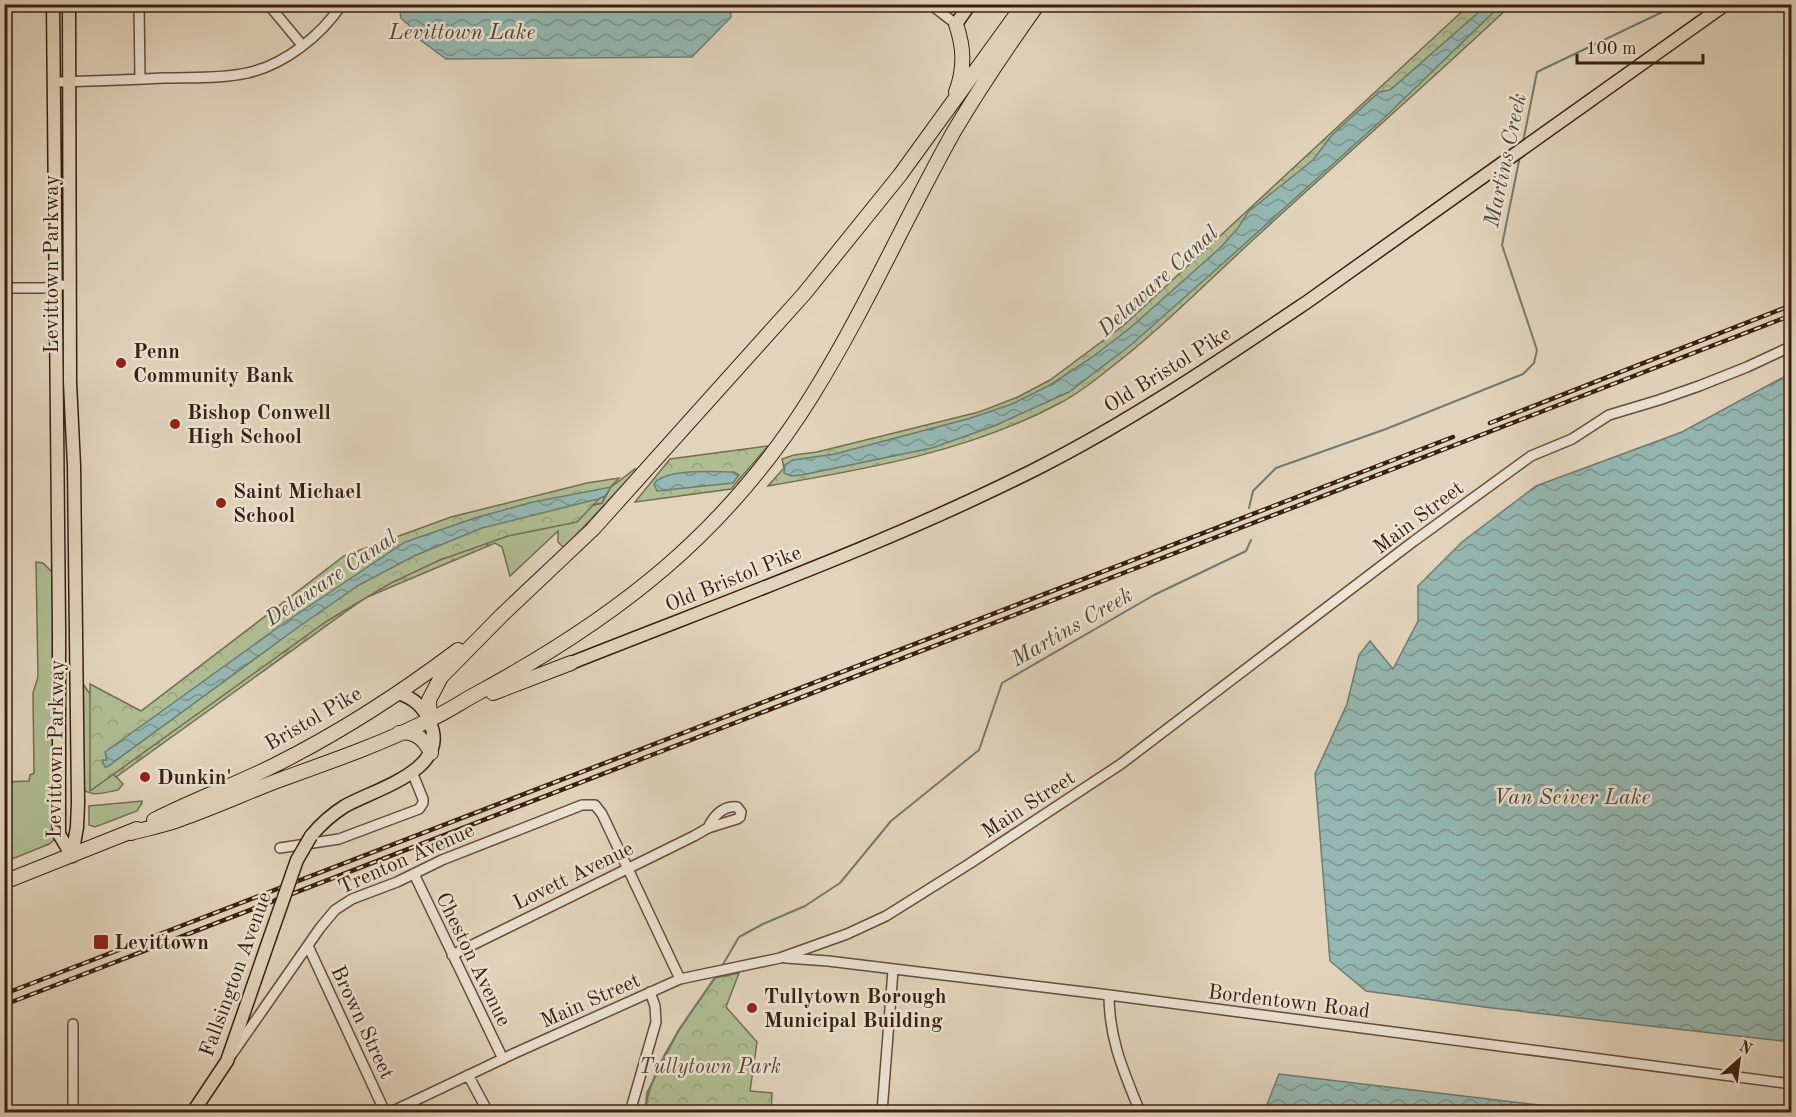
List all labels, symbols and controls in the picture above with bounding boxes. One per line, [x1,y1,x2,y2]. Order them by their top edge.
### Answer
water label: Levittown Lake [387,22,536,44]
scale bar [1577,27,1703,65]
text: 100 m [1586,40,1637,58]
water label: Martins Creek [1481,91,1531,230]
street label: Levittown Parkway [42,175,63,353]
water label: Delaware Canal [1093,222,1223,342]
street label: Old Bristol Pike [1101,323,1235,418]
place label: Penn Community Bank [133,342,294,387]
marker: Penn Community Bank [114,356,128,370]
place label: Bishop Conwell High School [187,403,331,448]
marker: Bishop Conwell High School [168,417,182,431]
street label: Main Street [1370,478,1468,559]
place label: Saint Michael School [233,482,362,527]
marker: Saint Michael School [214,496,228,510]
water label: Delaware Canal [261,526,401,631]
street label: Old Bristol Pike [662,543,805,616]
water label: Martins Creek [1007,584,1137,672]
street label: Levittown Parkway [44,659,69,839]
street label: Bristol Pike [262,683,366,755]
street label: Main Street [978,767,1079,843]
place label: Dunkin' [157,768,231,789]
marker: Dunkin' [138,770,152,784]
water label: Van Sciver Lake [1493,787,1651,809]
street label: Trenton Avenue [336,820,478,899]
street label: Lovett Avenue [510,838,637,914]
street label: Fallsington Avenue [197,889,276,1060]
street label: Cheston Avenue [431,889,514,1030]
marker: Levittown [92,933,110,951]
place label: Levittown [114,933,209,954]
street label: Brown Street [326,963,397,1083]
street label: Main Street [538,970,644,1033]
street label: Bordentown Road [1207,982,1371,1023]
place label: Tullytown Borough Municipal Building [764,987,947,1032]
marker: Tullytown Borough Municipal Building [745,1001,759,1015]
north arrow [1709,1030,1769,1090]
text: N [1736,1039,1755,1059]
park label: Tullytown Park [639,1057,781,1078]

